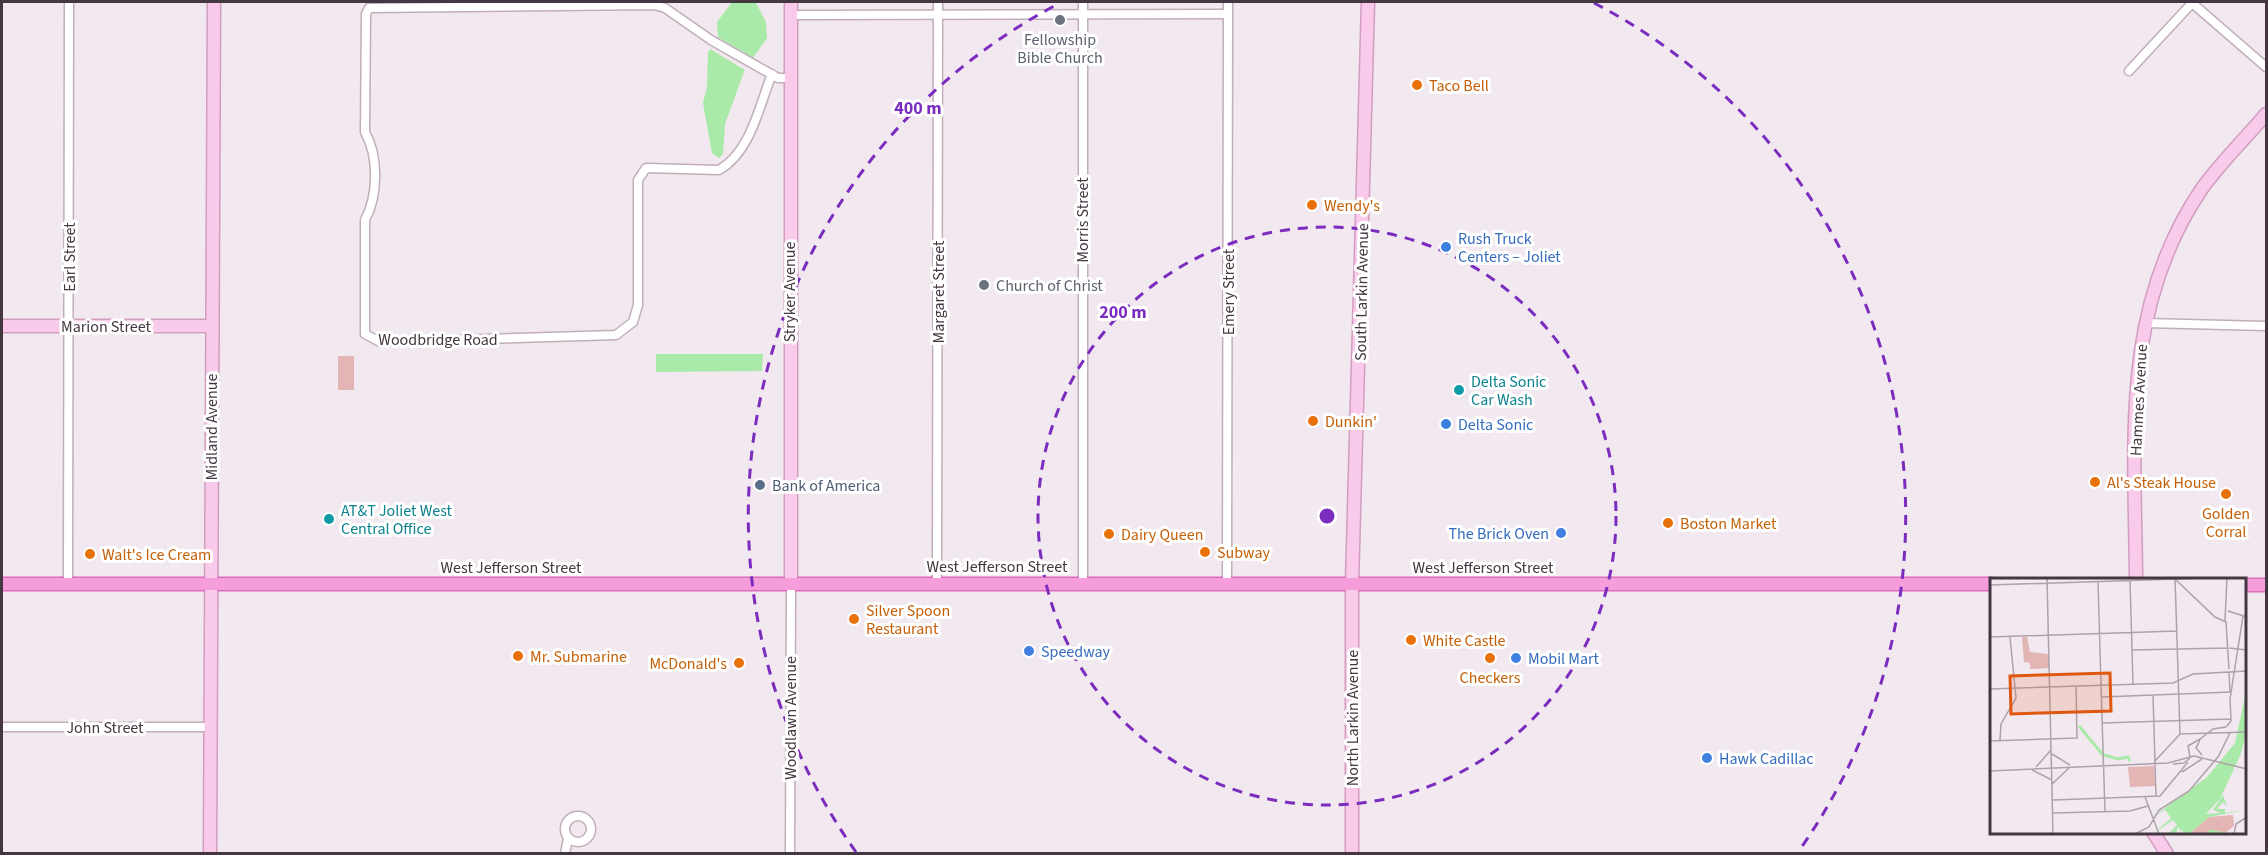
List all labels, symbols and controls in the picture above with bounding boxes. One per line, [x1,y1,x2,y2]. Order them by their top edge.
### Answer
marker: Fellowship Bible Church [1053,13,1067,27]
place label: Fellowship Bible Church [1017,29,1103,69]
place label: Taco Bell [1429,75,1489,97]
marker: Taco Bell [1410,78,1424,92]
text: 400 m [894,96,942,121]
street label: Morris Street [1072,177,1094,263]
place label: Wendy's [1324,195,1380,217]
marker: Wendy's [1305,198,1319,212]
street label: Earl Street [59,222,81,292]
street label: South Larkin Avenue [1350,223,1374,361]
place label: Rush Truck Centers – Joliet [1458,228,1561,268]
street label: Margaret Street [928,240,950,343]
marker: Rush Truck Centers – Joliet [1439,240,1453,254]
street label: Stryker Avenue [779,242,801,342]
street label: Emery Street [1218,248,1240,335]
place label: Church of Christ [996,275,1103,297]
marker: Church of Christ [977,278,991,292]
text: 200 m [1099,300,1147,325]
street label: Marion Street [61,316,152,338]
street label: Woodbridge Road [378,329,498,351]
street label: Hammes Avenue [2125,343,2153,457]
place label: Delta Sonic Car Wash [1471,371,1546,411]
street label: Midland Avenue [201,374,223,480]
marker: Delta Sonic Car Wash [1452,383,1466,397]
place label: Dunkin' [1325,411,1377,433]
marker: Dunkin' [1306,414,1320,428]
place label: Delta Sonic [1458,414,1533,436]
marker: Delta Sonic [1439,417,1453,431]
place label: Al's Steak House [2107,472,2216,494]
place label: Bank of America [772,475,880,497]
marker: Al's Steak House [2088,475,2102,489]
marker: Bank of America [753,478,767,492]
marker: Golden Corral [2219,487,2233,501]
place label: AT&T Joliet West Central Office [341,500,453,540]
place label: Golden Corral [2202,503,2250,543]
centre of rings [1317,506,1337,526]
marker: AT&T Joliet West Central Office [322,512,336,526]
place label: Boston Market [1680,513,1777,535]
marker: Boston Market [1661,516,1675,530]
place label: The Brick Oven [1449,523,1549,545]
place label: Dairy Queen [1121,524,1203,546]
marker: The Brick Oven [1554,526,1568,540]
marker: Dairy Queen [1102,527,1116,541]
place label: Subway [1217,542,1270,564]
place label: Walt's Ice Cream [102,544,211,566]
marker: Subway [1198,545,1212,559]
marker: Walt's Ice Cream [83,547,97,561]
street label: West Jefferson Street [927,556,1068,578]
street label: West Jefferson Street [441,557,582,579]
street label: West Jefferson Street [1413,557,1554,579]
inset map [1990,578,2247,834]
place label: Silver Spoon Restaurant [866,600,950,640]
marker: Silver Spoon Restaurant [847,612,861,626]
place label: White Castle [1423,630,1506,652]
marker: White Castle [1404,633,1418,647]
place label: Speedway [1041,641,1111,663]
marker: Speedway [1022,644,1036,658]
place label: Mr. Submarine [530,646,627,668]
place label: Mobil Mart [1528,648,1600,670]
marker: Mr. Submarine [511,649,525,663]
street label: North Larkin Avenue [1342,650,1364,786]
marker: Checkers [1483,651,1497,665]
marker: Mobil Mart [1509,651,1523,665]
place label: McDonald's [649,653,727,675]
marker: McDonald's [732,656,746,670]
street label: Woodlawn Avenue [780,656,802,780]
place label: Checkers [1460,667,1521,689]
street label: John Street [66,717,144,739]
place label: Hawk Cadillac [1719,748,1814,770]
marker: Hawk Cadillac [1700,751,1714,765]

